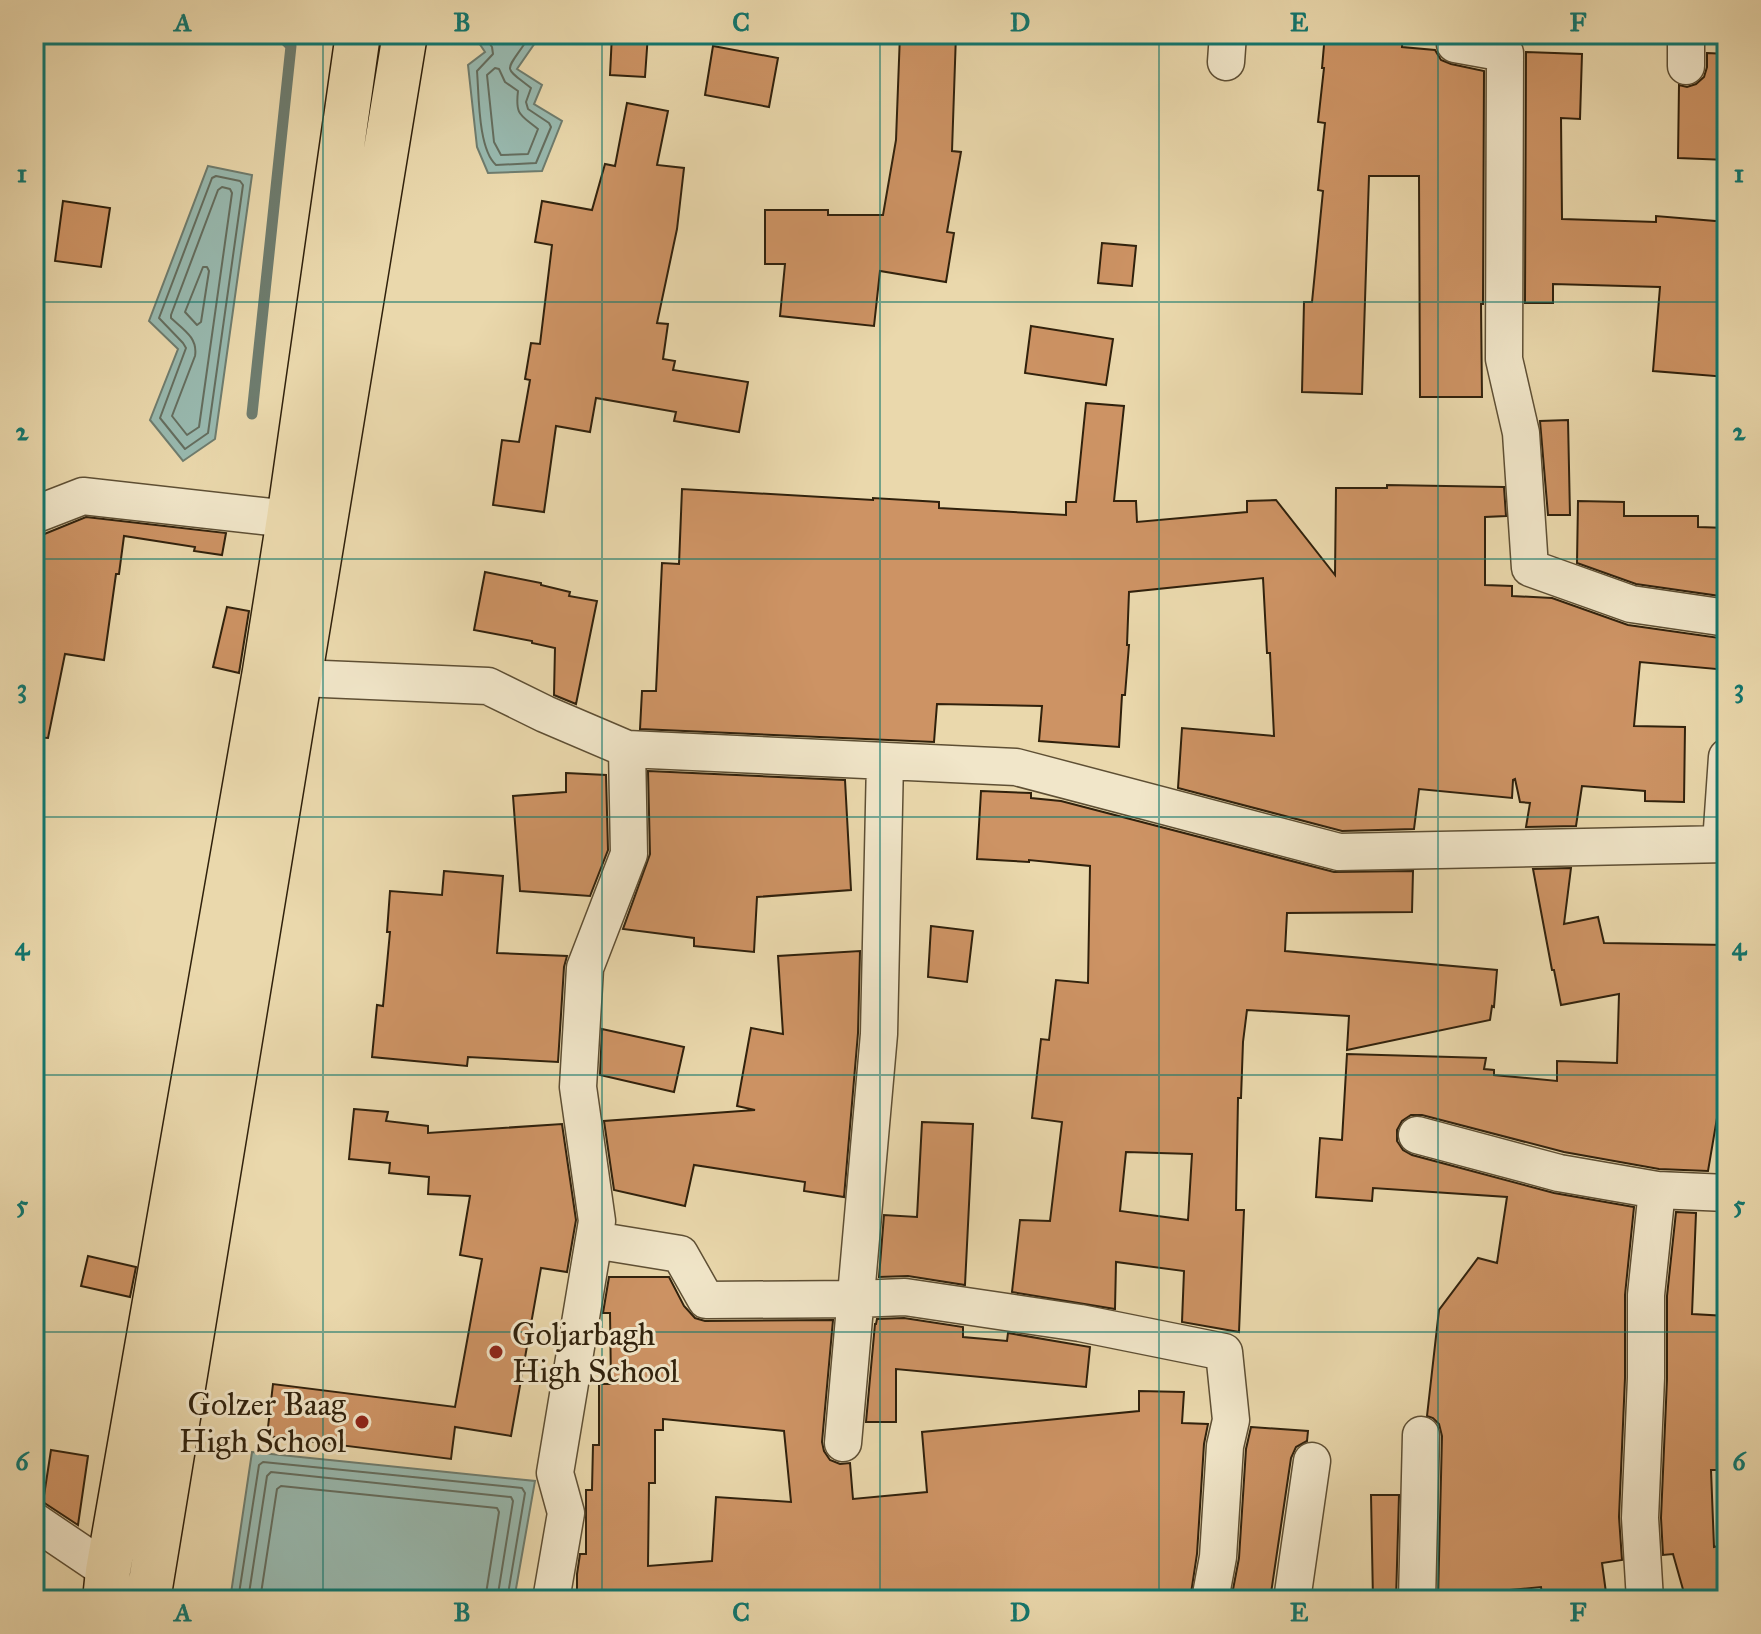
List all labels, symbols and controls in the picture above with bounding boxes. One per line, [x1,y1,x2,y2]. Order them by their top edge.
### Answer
text: A [172,6,192,38]
text: B [453,6,471,38]
text: C [732,6,750,38]
text: D [1010,6,1030,38]
text: E [1290,6,1309,38]
text: F [1570,6,1587,38]
text: 1 [17,157,27,189]
text: 1 [1734,157,1744,189]
text: 2 [16,415,30,447]
text: 2 [1733,415,1747,447]
text: 3 [17,672,27,704]
text: 3 [1734,672,1744,704]
text: 4 [15,930,31,962]
text: 4 [1732,930,1748,962]
text: 5 [16,1188,29,1220]
text: 5 [1733,1188,1746,1220]
place label: Goljarbagh High School [512,1315,679,1391]
marker: Goljarbagh High School [487,1343,505,1361]
place label: Golzer Baag High School [179,1385,347,1461]
marker: Golzer Baag High School [353,1413,371,1431]
text: 6 [15,1445,30,1477]
text: 6 [1732,1445,1747,1477]
text: A [172,1596,192,1628]
text: B [453,1596,471,1628]
text: C [732,1596,750,1628]
text: D [1010,1596,1030,1628]
text: E [1290,1596,1309,1628]
text: F [1570,1596,1587,1628]

